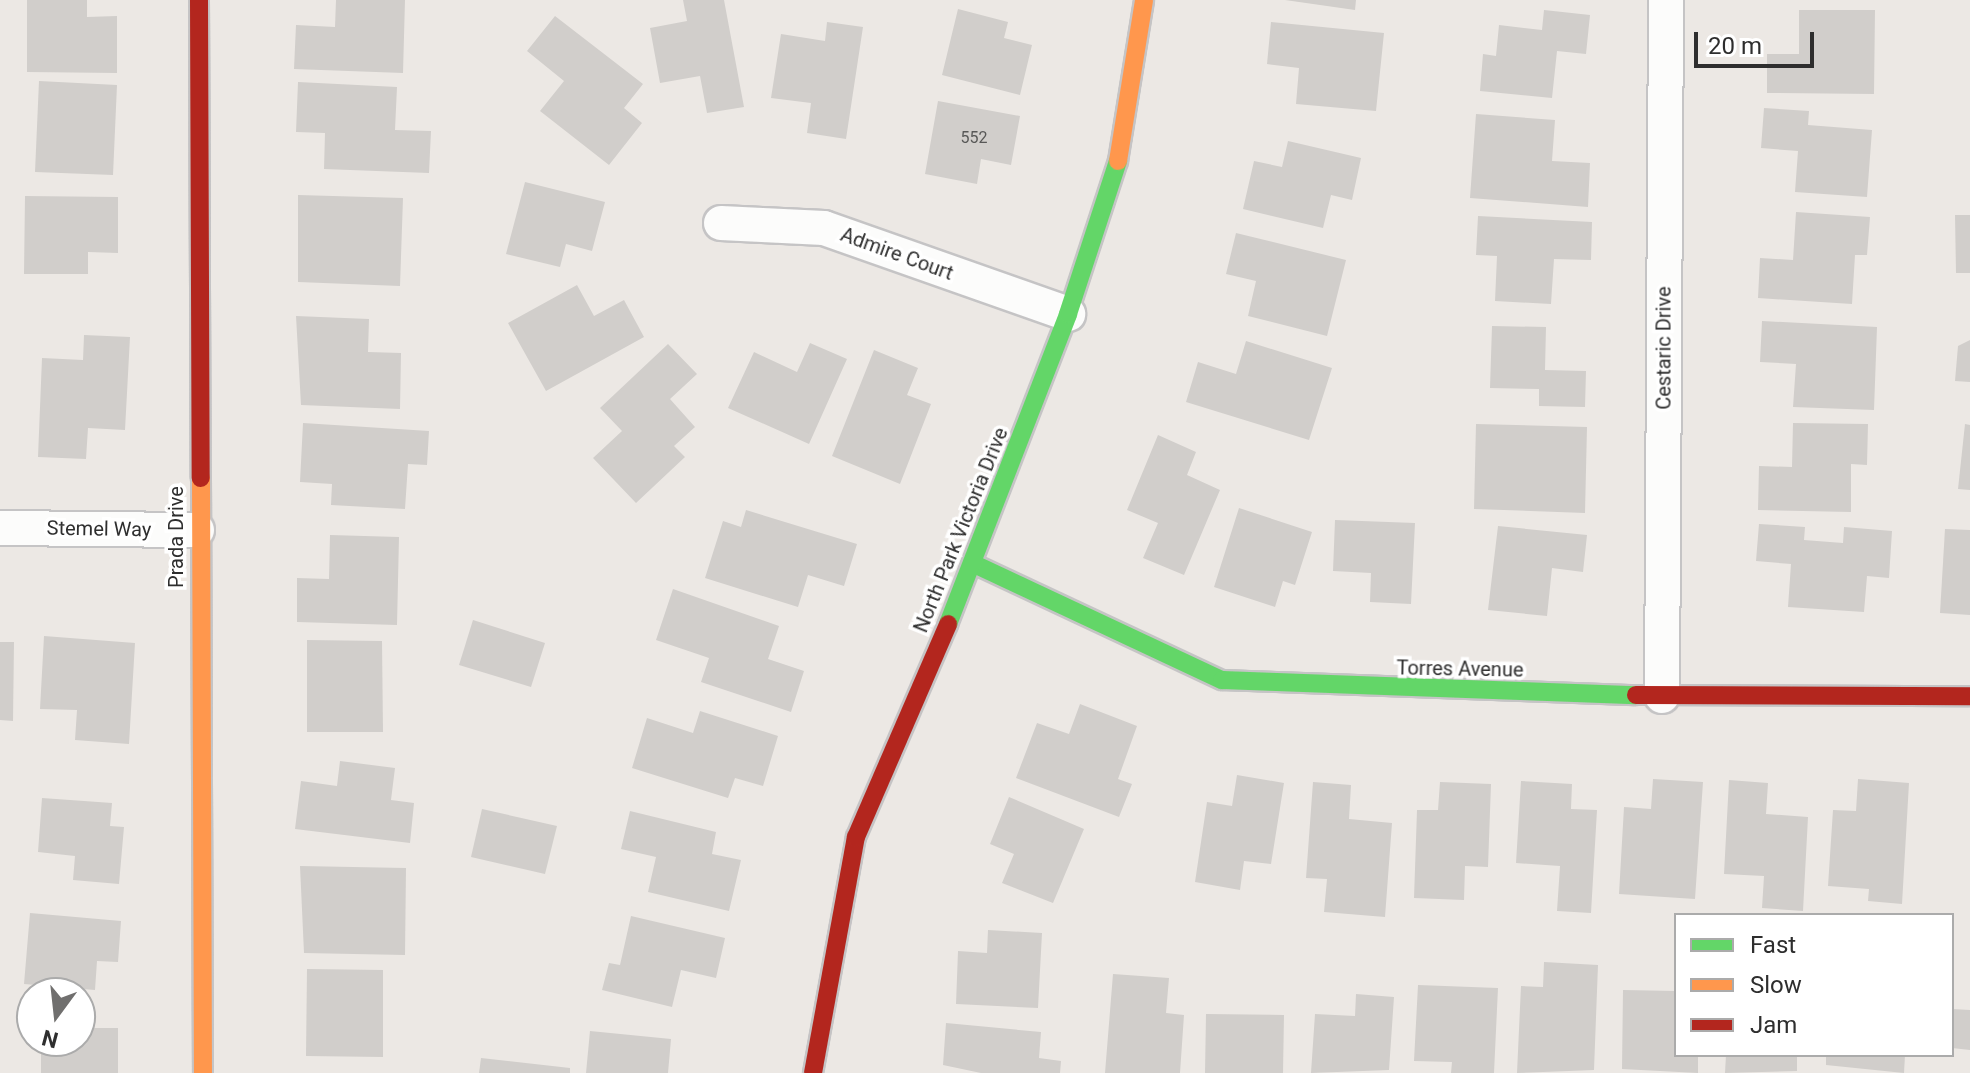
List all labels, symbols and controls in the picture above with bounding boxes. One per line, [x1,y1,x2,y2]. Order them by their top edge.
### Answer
scale bar [1698,16,1818,66]
text: 20 m [1708,32,1762,60]
house number: 552 [961,128,987,148]
street label: Admire Court [837,223,957,285]
street label: Cestaric Drive [1652,286,1676,410]
street label: North Park Victoria Drive [909,424,1013,636]
street label: Prada Drive [164,486,188,588]
street label: Stemel Way [46,516,152,542]
street label: Torres Avenue [1396,656,1524,682]
legend [1674,913,1954,1057]
text: Fast [1750,931,1796,959]
text: Slow [1750,971,1802,999]
north arrow [16,977,96,1057]
text: Jam [1750,1011,1797,1039]
text: N [39,1025,61,1053]

